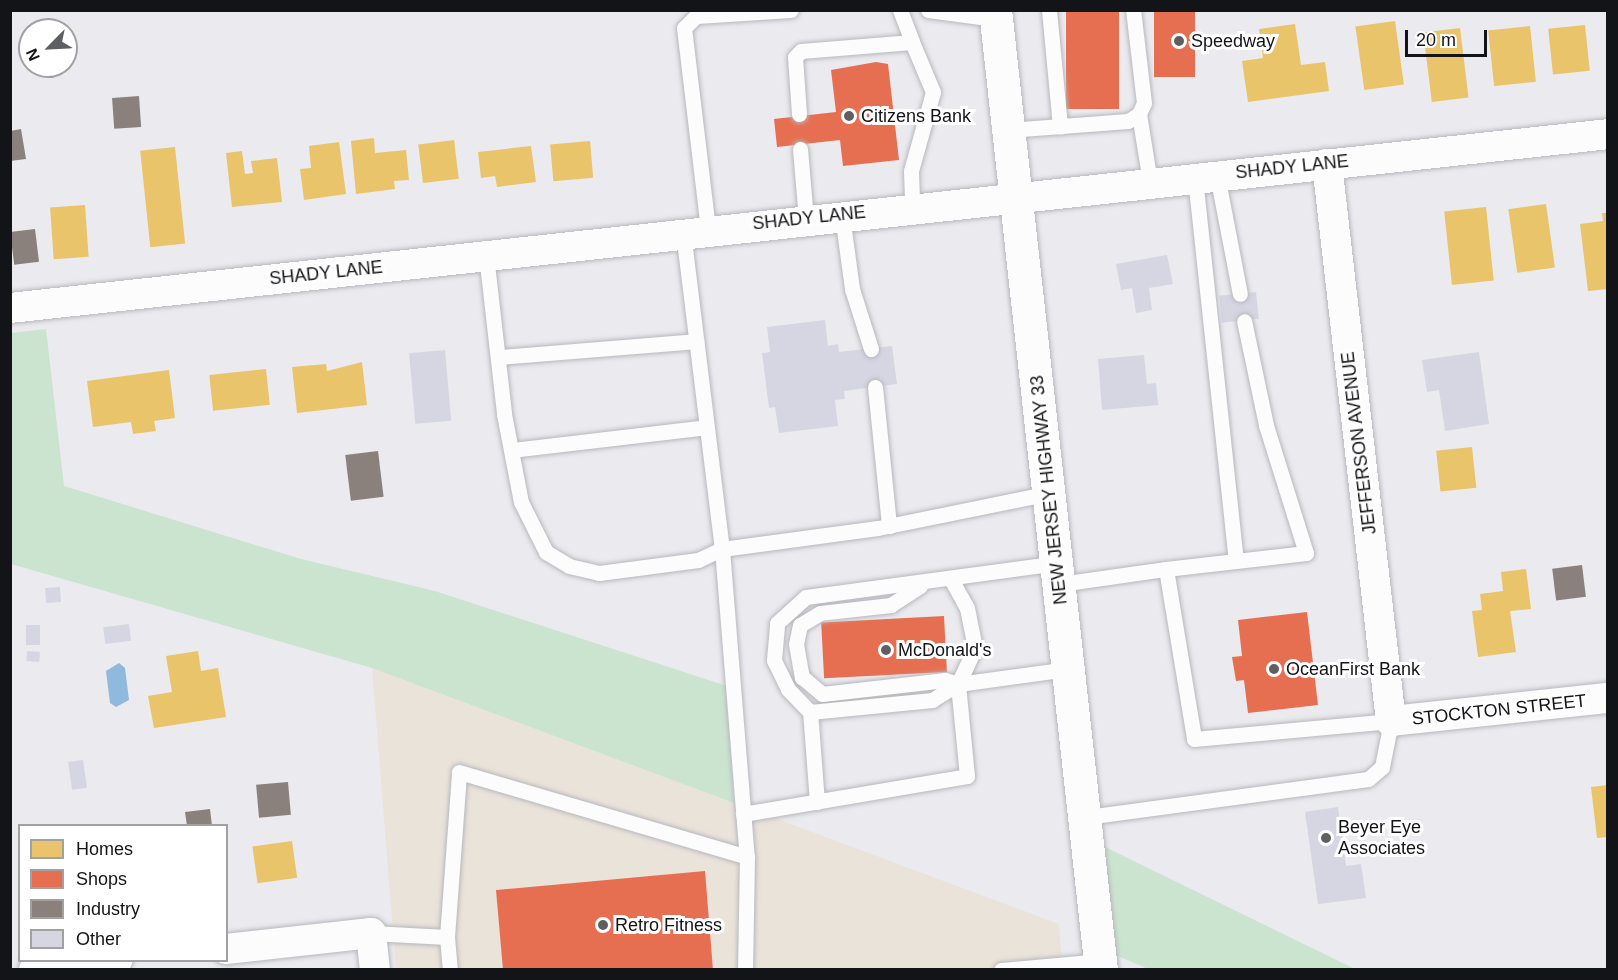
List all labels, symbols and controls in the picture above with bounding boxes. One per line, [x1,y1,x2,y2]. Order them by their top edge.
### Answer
north arrow [18,18,78,78]
scale bar [1408,18,1490,56]
place label: Speedway [1191,30,1275,52]
text: 20 m [1416,30,1456,50]
marker: Speedway [1172,34,1186,48]
text: N [23,46,43,63]
place label: Citizens Bank [861,105,971,127]
marker: Citizens Bank [842,109,856,123]
street label: SHADY LANE [1234,150,1350,184]
street label: SHADY LANE [751,201,867,235]
street label: SHADY LANE [268,256,384,290]
street label: JEFFERSON AVENUE [1337,350,1381,536]
street label: NEW JERSEY HIGHWAY 33 [1026,374,1072,606]
place label: McDonald's [898,639,991,661]
marker: McDonald's [879,643,893,657]
place label: OceanFirst Bank [1286,658,1420,680]
marker: OceanFirst Bank [1267,662,1281,676]
street label: STOCKTON STREET [1411,690,1587,730]
place label: Beyer Eye Associates [1338,817,1425,860]
legend [18,824,228,962]
marker: Beyer Eye Associates [1319,831,1333,845]
text: Homes [76,839,133,859]
text: Shops [76,869,127,889]
text: Industry [76,899,140,919]
place label: Retro Fitness [615,914,722,936]
marker: Retro Fitness [596,918,610,932]
text: Other [76,929,121,949]

